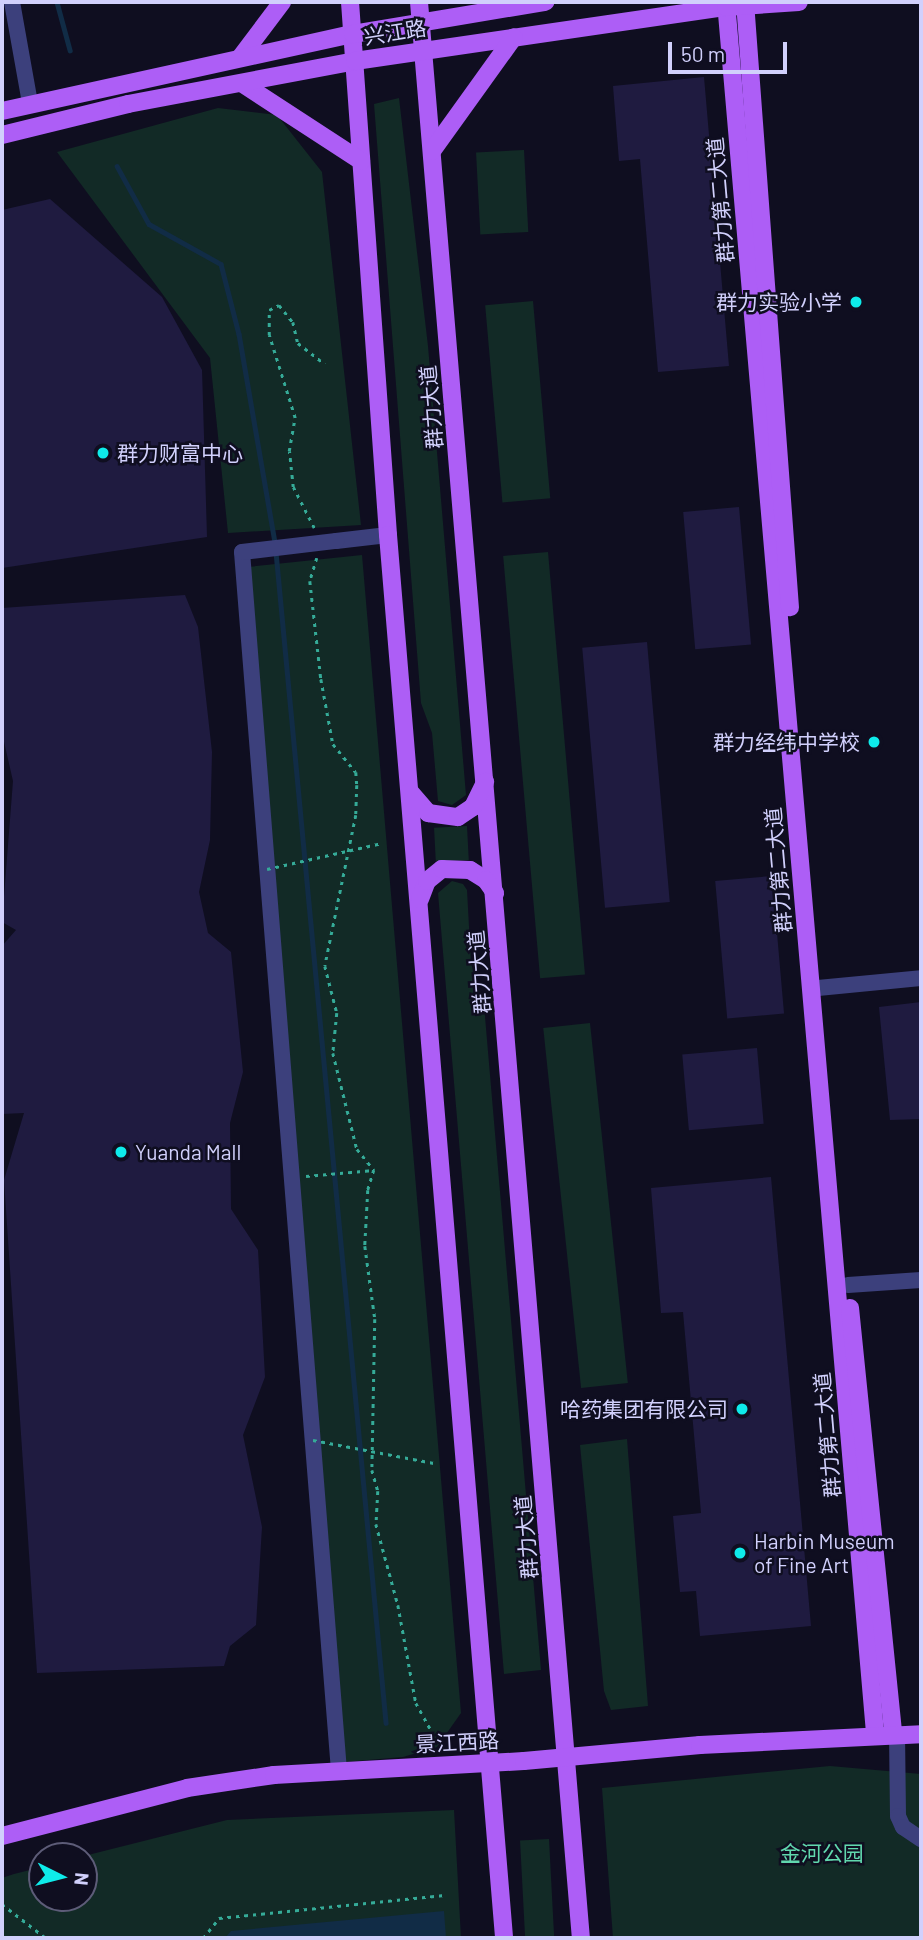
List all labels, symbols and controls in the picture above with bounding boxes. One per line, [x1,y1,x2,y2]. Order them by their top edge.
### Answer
street label: 兴江路 [362,15,428,49]
scale bar [671,28,790,72]
text: 50 m [681,41,725,66]
street label: 群力第二大道 [702,136,738,264]
place label: 群力实验小学 [716,289,842,315]
marker: 群力实验小学 [848,294,864,310]
street label: 群力大道 [415,364,447,450]
place label: 群力财富中心 [117,440,243,466]
marker: 群力财富中心 [95,445,111,461]
place label: 群力经纬中学校 [713,729,860,755]
marker: 群力经纬中学校 [866,734,882,750]
street label: 群力第二大道 [760,806,796,934]
street label: 群力大道 [463,929,495,1015]
place label: Yuanda Mall [135,1139,241,1165]
marker: Yuanda Mall [113,1144,129,1160]
street label: 群力第二大道 [809,1371,845,1499]
place label: 哈药集团有限公司 [560,1396,728,1422]
marker: 哈药集团有限公司 [734,1401,750,1417]
street label: 群力大道 [510,1494,542,1580]
place label: Harbin Museum of Fine Art [754,1528,895,1578]
marker: Harbin Museum of Fine Art [732,1545,748,1561]
street label: 景江西路 [414,1727,500,1757]
park label: 金河公园 [780,1840,864,1866]
north arrow [28,1842,98,1912]
text: N [70,1872,94,1887]

